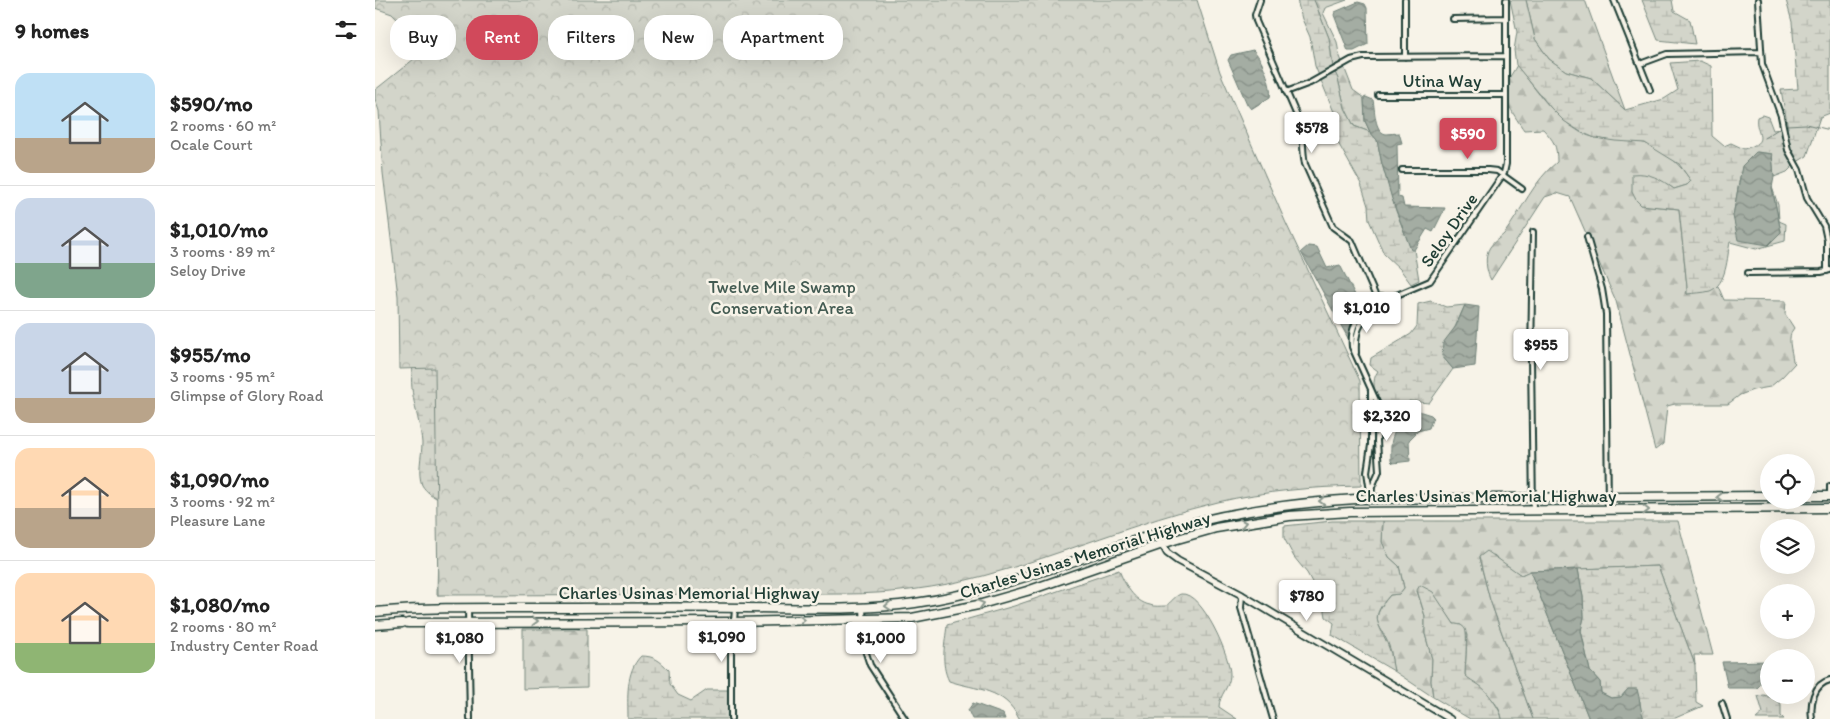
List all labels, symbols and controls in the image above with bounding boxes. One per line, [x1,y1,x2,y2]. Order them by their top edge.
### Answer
chip: Buy [390,15,456,60]
chip: Rent [466,15,538,60]
chip: Filters [548,15,634,60]
chip: New [644,15,713,60]
chip: Apartment [723,15,843,60]
icon: filters [332,16,360,44]
text: 9 homes [15,18,89,43]
street label: Utina Way [1402,70,1482,92]
text: $590/mo [170,91,253,116]
icon: home [55,93,115,153]
pin: $578 [1282,112,1342,154]
text: 2 rooms · 60 m² [170,116,276,135]
text: $578 [1295,118,1329,137]
pin: $590 [1438,118,1498,160]
text: $590 [1451,124,1485,143]
text: Ocale Court [170,135,253,154]
street label: Seloy Drive [1415,189,1483,271]
text: $1,010/mo [170,217,268,242]
icon: home [55,218,115,278]
text: 3 rooms · 89 m² [170,242,275,261]
text: Seloy Drive [170,261,246,280]
park label: Twelve Mile Swamp Conservation Area [708,276,856,319]
pin: $1,010 [1326,292,1408,334]
text: $1,010 [1344,298,1390,317]
pin: $955 [1511,328,1571,371]
text: $955 [1524,335,1558,354]
text: $955/mo [170,342,251,367]
icon: home [55,343,115,403]
text: 3 rooms · 95 m² [170,367,275,386]
text: Glimpse of Glory Road [170,386,323,405]
pin: $2,320 [1346,400,1428,442]
text: $2,320 [1363,406,1411,425]
map controls [1760,454,1815,704]
button: locate [1760,454,1815,509]
text: $1,090/mo [170,467,269,492]
icon: home [55,468,115,528]
street label: Charles Usinas Memorial Highway [1355,485,1617,507]
text: 3 rooms · 92 m² [170,492,275,511]
one-way arrow [1716,492,1724,502]
one-way arrow [1317,496,1325,507]
one-way arrow [1642,505,1650,515]
street label: Charles Usinas Memorial Highway [957,506,1214,604]
text: Pleasure Lane [170,511,265,530]
one-way arrow [1238,519,1247,529]
button: layers [1760,519,1815,574]
pin: $780 [1277,580,1337,622]
street label: Charles Usinas Memorial Highway [558,582,820,604]
button: + [1760,584,1815,639]
text: $780 [1290,586,1324,605]
text: $1,080/mo [170,592,270,617]
icon: home [55,593,115,653]
one-way arrow [884,600,892,611]
one-way arrow [976,600,985,610]
one-way arrow [799,615,807,625]
one-way arrow [532,616,539,626]
text: 2 rooms · 80 m² [170,617,276,636]
pin: $1,090 [681,620,763,663]
pin: $1,080 [419,622,501,664]
pin: $1,000 [840,622,922,664]
text: $1,090 [698,627,746,646]
text: $1,080 [436,628,484,647]
text: $1,000 [857,628,905,647]
text: Industry Center Road [170,636,318,655]
button: − [1760,649,1815,704]

